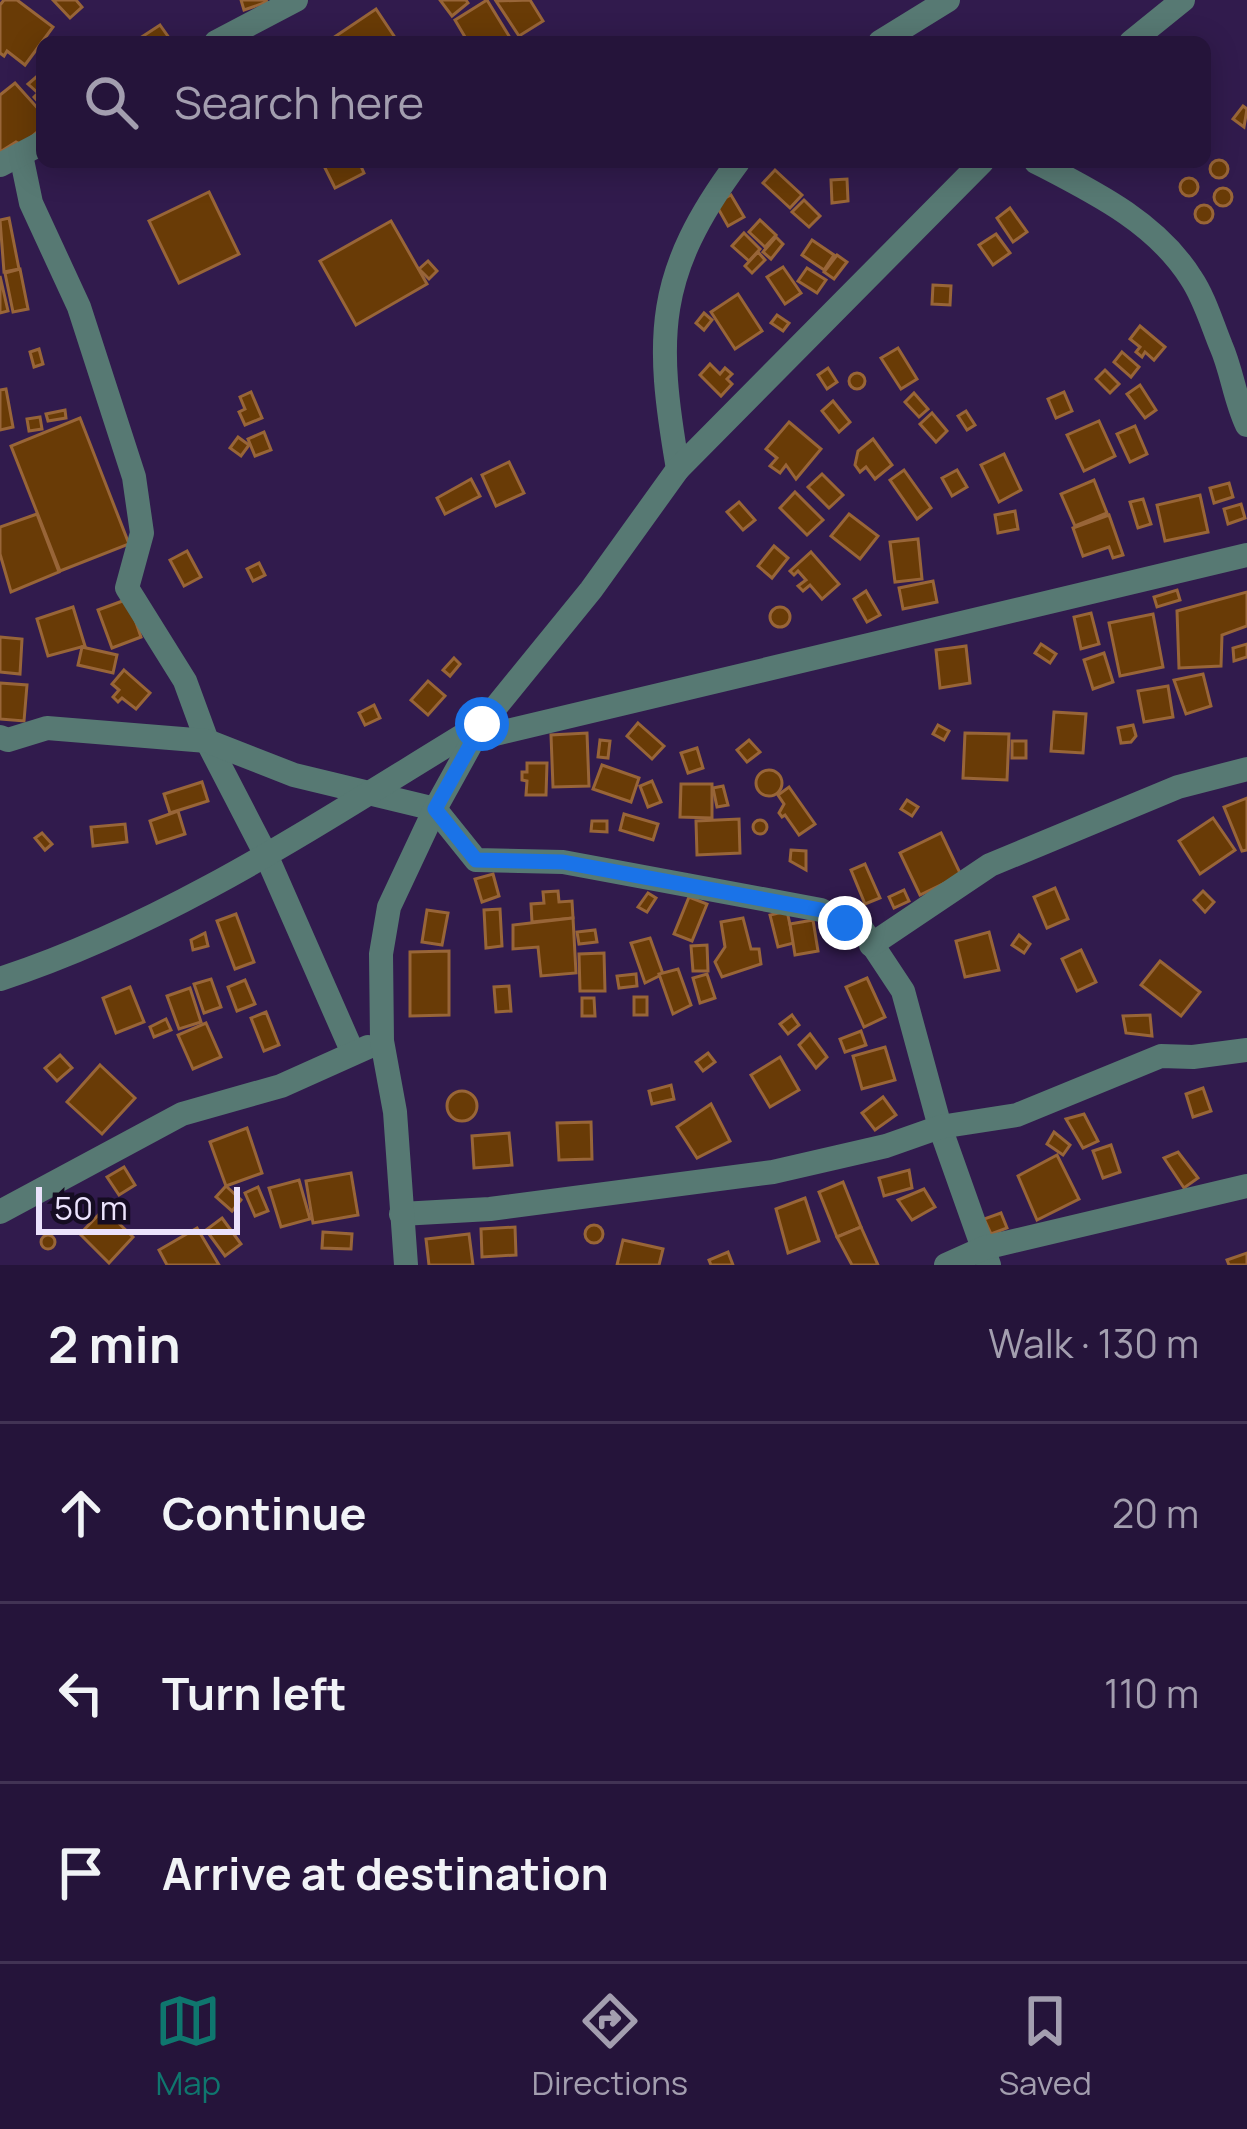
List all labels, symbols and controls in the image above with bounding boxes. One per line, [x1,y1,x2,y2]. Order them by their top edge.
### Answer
search box [36,36,1211,168]
icon: search [78,69,144,135]
text: Search here [174,71,424,133]
route start [455,697,509,751]
route end [818,896,872,950]
scale bar [36,1181,240,1234]
text: 50 m [54,1185,128,1230]
text: 2 min [48,1309,181,1378]
text: Walk · 130 m [988,1316,1199,1370]
icon: ahead [48,1480,114,1546]
text: Continue [162,1482,367,1544]
text: 20 m [1112,1486,1199,1540]
icon: left [48,1660,114,1726]
text: Turn left [162,1662,347,1724]
text: 110 m [1104,1666,1199,1720]
icon: arrive [48,1840,114,1906]
text: Arrive at destination [162,1842,609,1904]
tab: Map [155,1988,221,2105]
tab: Directions [532,1988,688,2105]
tab: Saved [999,1988,1092,2105]

